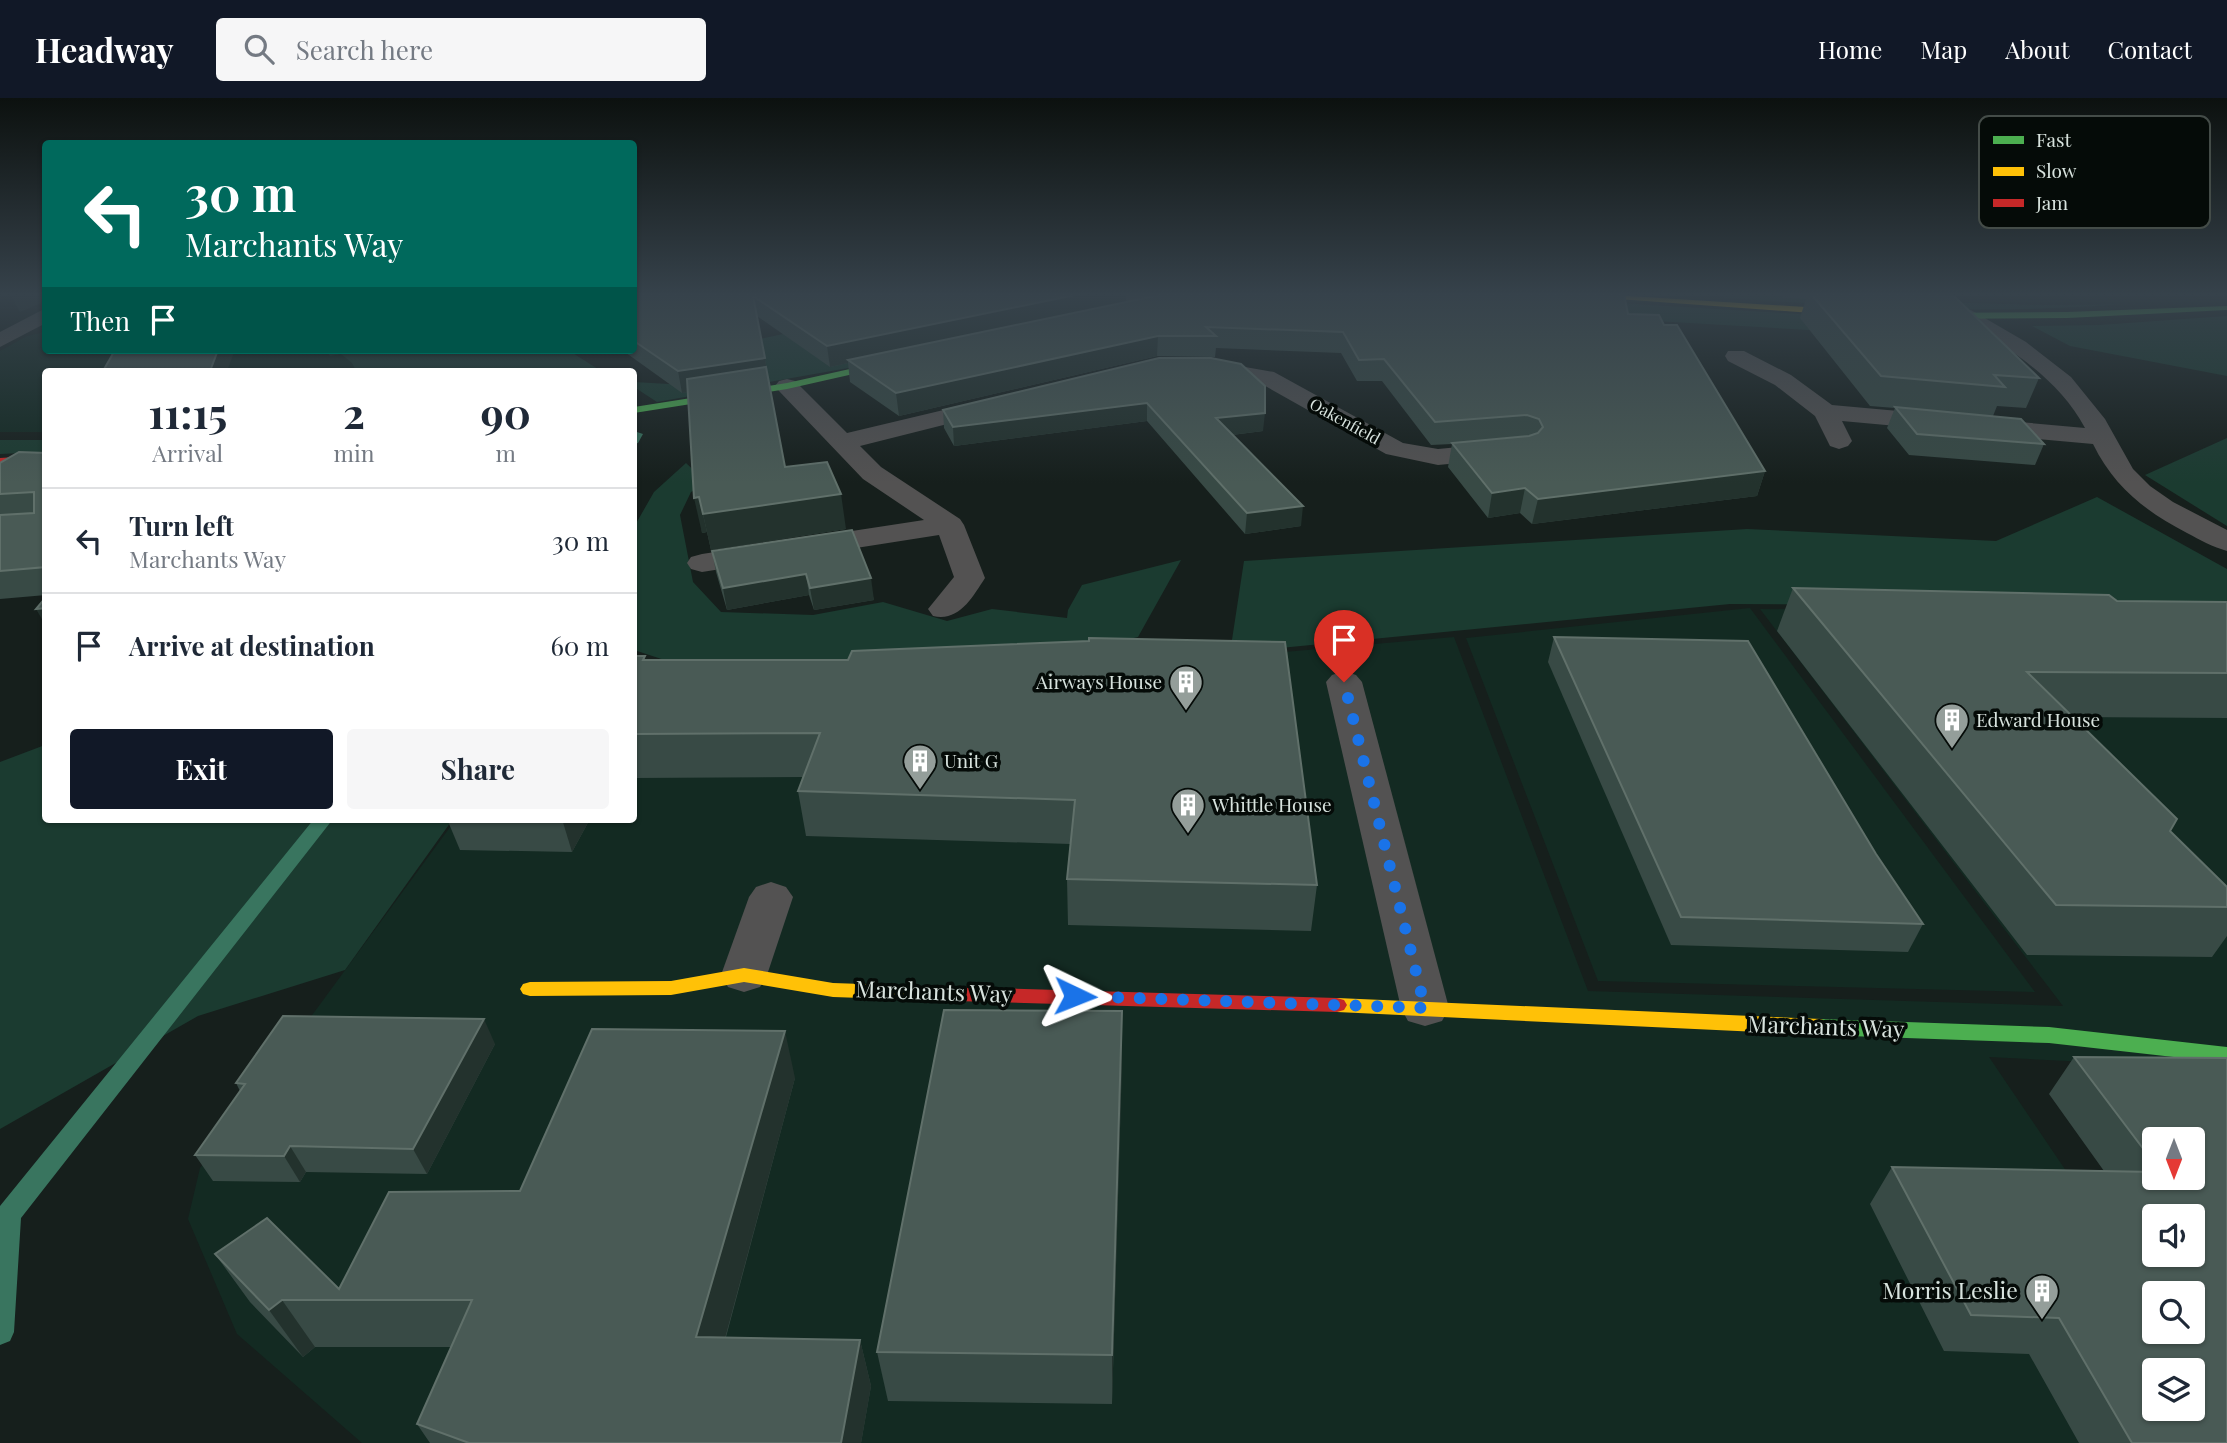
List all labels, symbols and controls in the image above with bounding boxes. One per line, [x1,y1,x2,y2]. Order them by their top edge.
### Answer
search box [216,18,706,81]
text: Headway [35,27,174,71]
icon: search [240,30,278,68]
text: Search here [296,32,433,67]
text: Home [1818,33,1882,65]
text: Map [1920,33,1967,65]
text: About [2005,33,2069,65]
text: Contact [2107,33,2192,65]
legend [1979,116,2210,228]
text: Fast [2036,126,2072,152]
text: Slow [2036,157,2077,183]
text: 30 m [185,159,296,224]
icon: left [70,168,161,259]
text: Jam [2035,189,2068,215]
text: Marchants Way [185,222,403,265]
icon: arrive [144,301,182,339]
text: Then [70,303,130,338]
text: 11:15 [148,384,227,440]
text: 2 [343,384,365,440]
text: 90 [481,384,531,440]
street label: Oakenfield [1306,393,1384,449]
text: Arrival [152,437,223,468]
text: min [334,437,374,468]
text: m [495,437,516,468]
text: Turn left [129,508,234,543]
icon: left [70,522,108,560]
text: 30 m [552,523,609,558]
text: Marchants Way [129,543,286,574]
pin [1314,610,1374,682]
icon: arrive [1325,621,1363,659]
icon: arrive [70,627,108,665]
text: Arrive at destination [129,628,375,663]
text: 60 m [550,628,609,663]
building icon: Airways House [1167,663,1205,712]
place label: Airways House [1035,668,1162,694]
building icon: Edward House [1933,701,1971,750]
place label: Edward House [1976,706,2100,732]
button: Exit [70,729,333,809]
button: Share [347,729,609,809]
building icon: Unit G [901,742,939,791]
place label: Unit G [944,747,998,773]
building icon: Whittle House [1169,786,1207,835]
place label: Whittle House [1211,791,1332,817]
position arrow [1038,959,1112,1033]
street label: Marchants Way [855,972,1013,1009]
street label: Marchants Way [1747,1007,1905,1044]
north arrow [2142,1127,2205,1190]
map controls [2142,1127,2205,1421]
button: sound [2142,1204,2205,1267]
building icon: Morris Leslie [2023,1272,2061,1321]
place label: Morris Leslie [1882,1274,2018,1305]
button: search [2142,1281,2205,1344]
button: layers [2142,1358,2205,1421]

